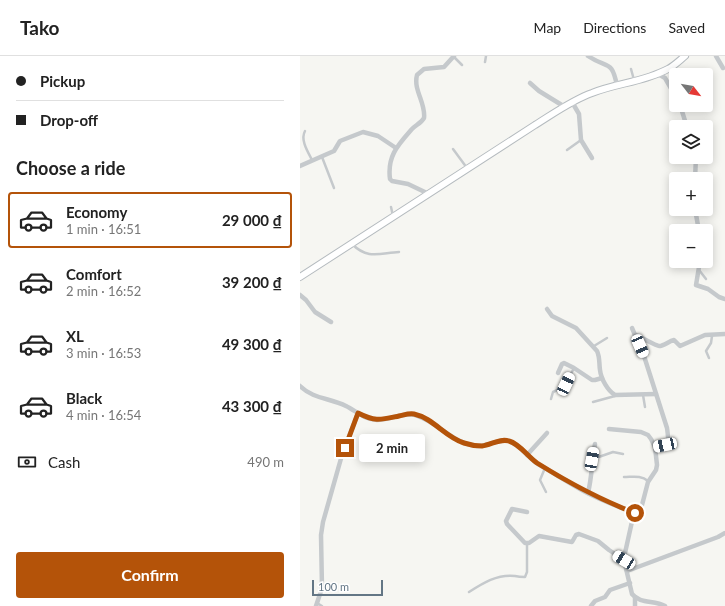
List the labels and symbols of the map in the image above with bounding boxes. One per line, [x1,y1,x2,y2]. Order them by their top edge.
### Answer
north arrow [669,68,713,112]
car [630,333,650,359]
car [555,371,577,397]
callout: 2 min [359,434,425,462]
car [652,437,678,453]
route end [336,439,354,457]
car [584,446,600,472]
route start [626,504,644,522]
car [611,549,637,571]
scale bar [312,578,383,597]

